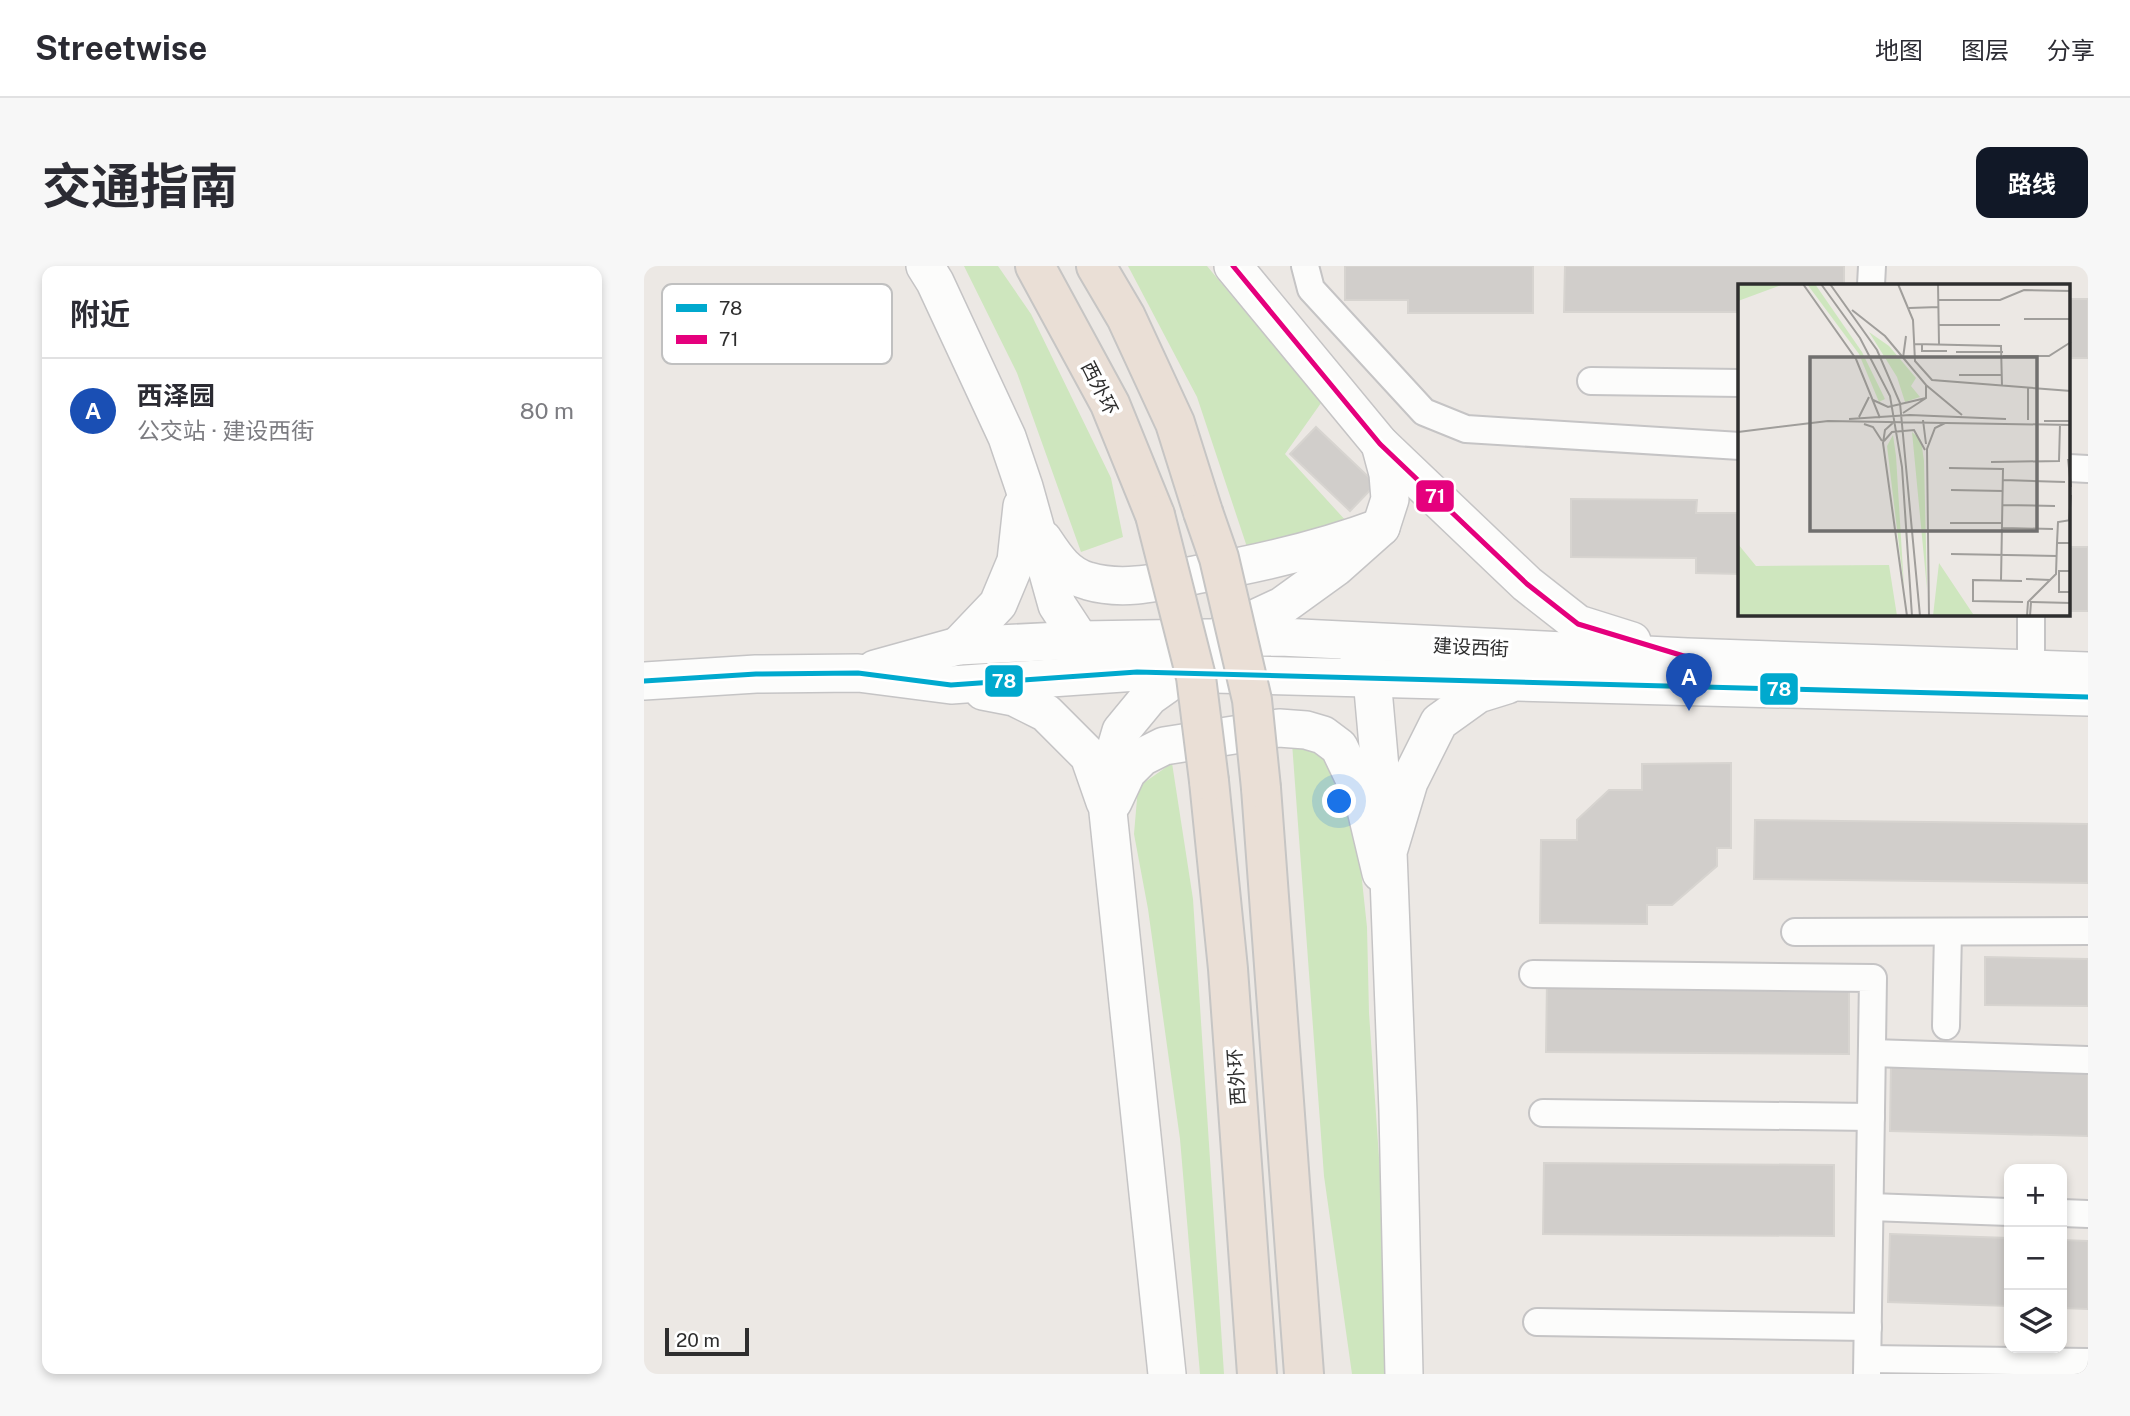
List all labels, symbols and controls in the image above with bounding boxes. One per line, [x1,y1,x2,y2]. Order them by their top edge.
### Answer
text: Streetwise [35,29,207,67]
text: 地图 [1875,36,1923,64]
text: 图层 [1961,36,2009,64]
text: 分享 [2047,36,2095,64]
button: 路线 [1976,147,2088,218]
text: 交通指南 [42,157,238,215]
legend [662,284,892,364]
inset map [1738,284,2070,616]
text: 附近 [70,296,130,332]
text: 78 [719,297,742,319]
text: 71 [719,328,739,350]
street label: 西外环 [1077,358,1123,418]
text: 西泽园 [137,380,215,411]
text: A [85,397,101,424]
text: 80 m [520,397,574,424]
text: 公交站 · 建设西街 [137,417,314,444]
line badge: 71 [1415,479,1455,513]
text: 71 [1425,485,1445,507]
street label: 建设西街 [1432,634,1510,660]
pin: A [1666,653,1712,711]
line badge: 78 [984,664,1024,698]
text: 78 [992,670,1016,692]
line badge: 78 [1759,672,1799,706]
text: 78 [1767,678,1791,700]
your location [1322,784,1356,818]
street label: 西外环 [1223,1048,1249,1106]
map controls [2004,1164,2067,1353]
button: + [2004,1164,2067,1227]
button: − [2004,1227,2067,1290]
button: layers [2004,1290,2067,1353]
scale bar [665,1325,749,1357]
text: 20 m [676,1329,720,1351]

